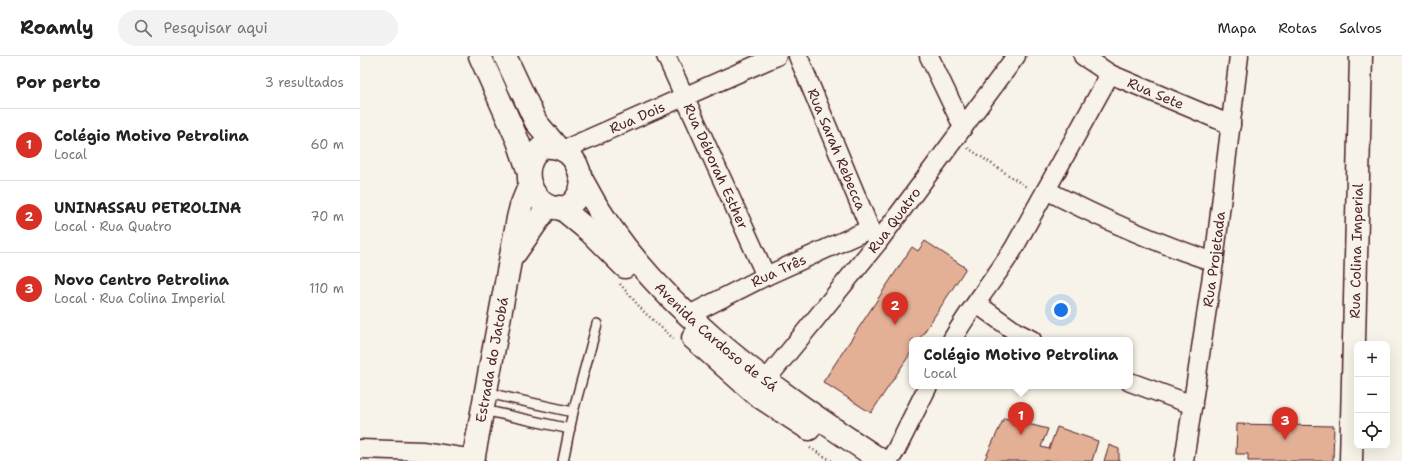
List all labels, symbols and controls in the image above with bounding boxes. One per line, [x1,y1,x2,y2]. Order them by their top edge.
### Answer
search box [118,10,398,46]
text: Roamly [20,15,94,40]
icon: search [132,17,154,39]
text: Pesquisar aqui [164,18,268,38]
text: Mapa [1217,19,1256,37]
text: Rotas [1278,19,1317,37]
text: Salvos [1339,19,1382,37]
text: Por perto [16,71,101,93]
street label: Rua Sete [1125,73,1187,113]
text: 3 resultados [265,74,344,91]
street label: Rua Sarah Rebecca [803,86,870,213]
street label: Rua Dois [607,97,668,138]
street label: Rua Déborah Esther [680,100,753,232]
text: Colégio Motivo Petrolina [54,126,249,146]
text: 1 [26,136,32,153]
text: 60 m [311,136,344,153]
text: Local [54,146,87,163]
street label: Rua Colina Imperial [1346,182,1367,319]
street label: Rua Quatro [864,184,925,257]
text: UNINASSAU PETROLINA [54,198,241,218]
text: 2 [24,208,34,225]
text: 70 m [310,208,344,225]
street label: Rua Projetada [1198,210,1229,308]
text: Local · Rua Quatro [54,218,172,235]
street label: Rua Três [748,250,809,291]
text: Novo Centro Petrolina [54,270,229,290]
street label: Avenida Cardoso de Sá [651,278,782,395]
text: 3 [24,280,34,297]
text: 110 m [309,280,344,297]
text: Local · Rua Colina Imperial [54,290,225,307]
pin: 2 [882,292,908,325]
street label: Estrada do Jatobá [471,295,512,424]
your location [1051,300,1071,320]
popup [909,337,1133,389]
map controls [1354,341,1390,449]
button: + [1354,341,1390,377]
text: Colégio Motivo Petrolina [924,345,1118,365]
text: Local [924,365,957,382]
button: − [1354,377,1390,413]
pin: 1 [1008,402,1034,435]
pin: 3 [1272,407,1298,440]
button: locate [1354,413,1390,449]

